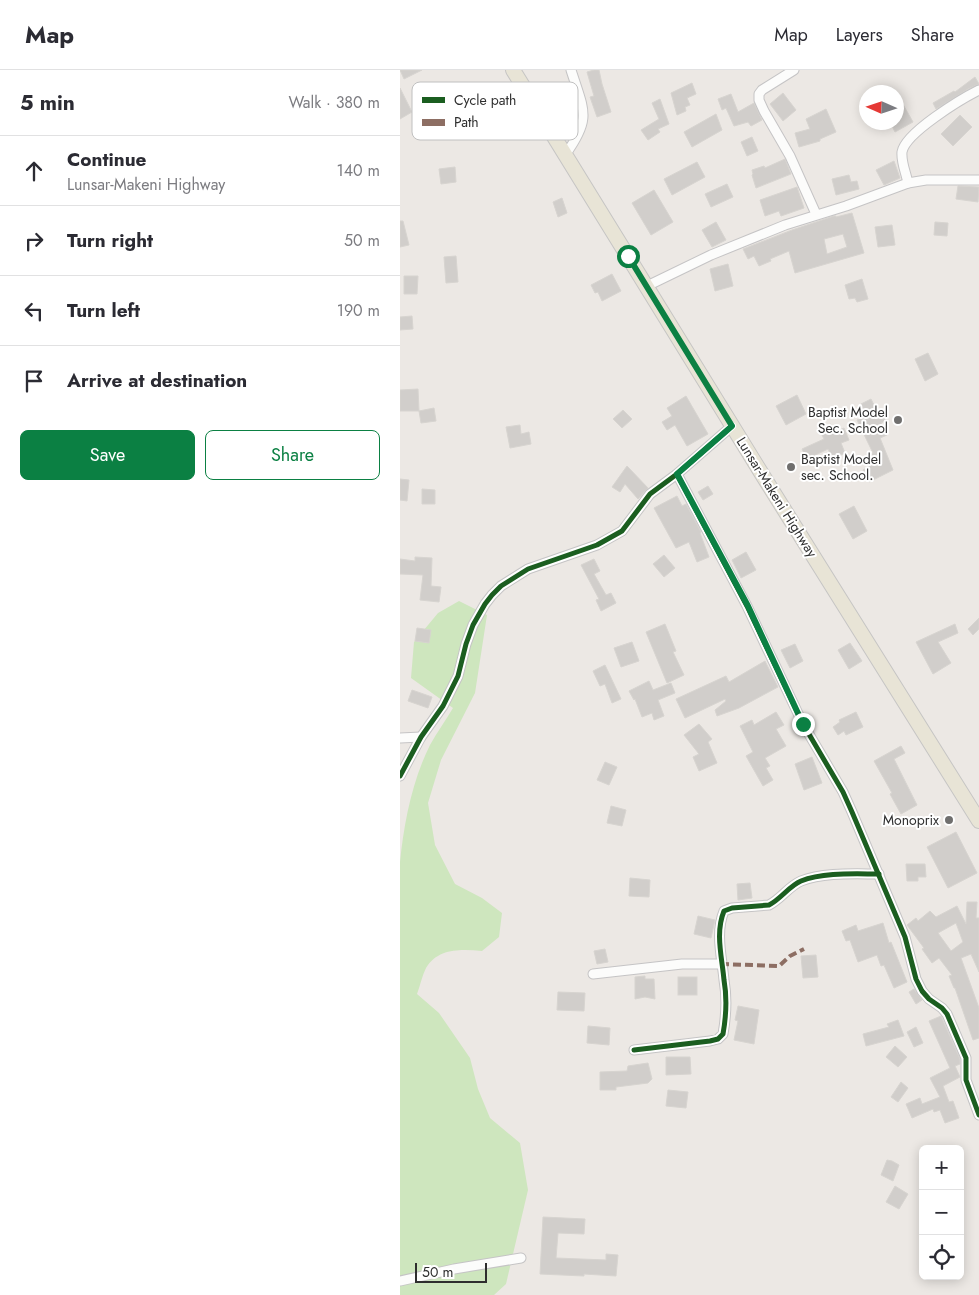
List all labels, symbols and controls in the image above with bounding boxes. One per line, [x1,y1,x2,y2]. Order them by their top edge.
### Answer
text: Map [25,17,74,52]
text: Map [774,22,808,48]
text: Layers [836,22,883,48]
text: Share [911,22,954,48]
legend [412,82,578,140]
north arrow [859,85,904,130]
text: 5 min [20,88,75,118]
text: Cycle path [454,90,516,110]
text: Walk · 380 m [289,91,380,114]
text: Path [454,112,479,132]
text: Continue [67,146,146,173]
icon: ahead [20,157,48,185]
text: 140 m [337,159,380,182]
text: Lunsar-Makeni Highway [67,173,225,196]
icon: right [20,227,48,255]
text: Turn right [67,227,153,254]
text: 50 m [344,229,380,252]
route start [617,245,640,268]
icon: left [20,297,48,325]
text: Turn left [67,297,140,324]
text: 190 m [337,299,380,322]
icon: arrive [20,367,48,395]
text: Arrive at destination [67,367,247,394]
place label: Baptist Model Sec. School [808,402,888,438]
marker: Baptist Model Sec. School [892,414,904,426]
button: Save [20,430,195,480]
button: Share [205,430,380,480]
street label: Lunsar-Makeni Highway [732,433,823,562]
place label: Baptist Model sec. School. [801,449,881,485]
marker: Baptist Model sec. School. [785,461,797,473]
route end [792,713,815,736]
place label: Monoprix [883,810,939,830]
marker: Monoprix [943,814,955,826]
map controls [919,1145,964,1280]
button: + [919,1145,964,1190]
button: − [919,1190,964,1235]
button: locate [919,1235,964,1280]
scale bar [415,1260,488,1283]
text: 50 m [422,1262,453,1282]

